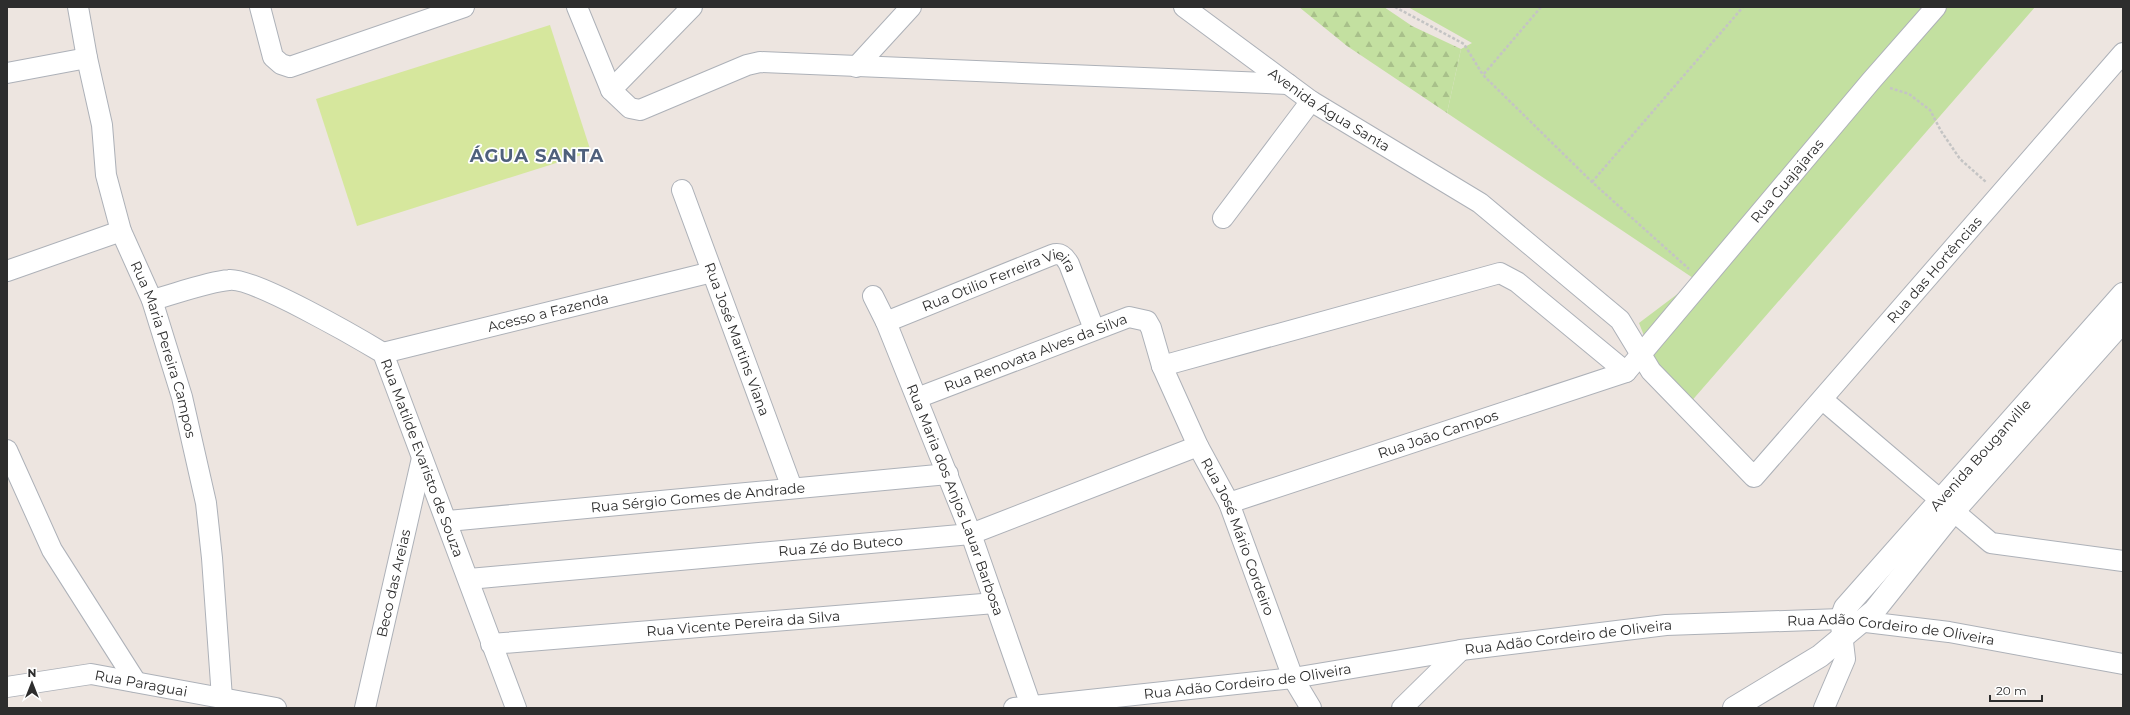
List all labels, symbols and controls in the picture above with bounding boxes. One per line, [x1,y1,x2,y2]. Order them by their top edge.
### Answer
street label: Avenida Água Santa [1265,64,1393,156]
street label: Rua Guajajaras [1746,135,1828,227]
district label: ÁGUA SANTA [469,145,604,167]
street label: Rua das Hortências [1883,213,1986,327]
street label: Rua Otilio Ferreira Vieira [919,245,1080,316]
street label: Rua Maria Pereira Campos [127,258,200,440]
street label: Rua José Martins Viana [700,260,774,419]
street label: Acesso a Fazenda [486,289,610,336]
street label: Rua Renovata Alves da Silva [942,310,1130,396]
street label: Rua Matilde Evaristo de Souza [377,356,468,560]
street label: Rua Maria dos Anjos Lauar Barbosa [903,381,1008,618]
street label: Avenida Bouganville [1926,395,2035,515]
street label: Rua João Campos [1375,406,1501,462]
street label: Rua José Mário Cordeiro [1197,454,1278,618]
street label: Rua Sérgio Gomes de Andrade [590,478,806,517]
street label: Beco das Areias [372,527,415,639]
street label: Rua Zé do Buteco [778,531,904,560]
street label: Rua Vicente Pereira da Silva [646,607,841,640]
street label: Rua Adão Cordeiro de Oliveira [1787,610,1996,649]
street label: Rua Adão Cordeiro de Oliveira [1463,616,1672,659]
street label: Rua Adão Cordeiro de Oliveira [1143,659,1353,703]
north arrow [12,663,52,703]
text: N [28,666,36,680]
street label: Rua Paraguai [93,666,189,701]
scale bar [1990,677,2042,703]
text: 20 m [1996,683,2027,698]

